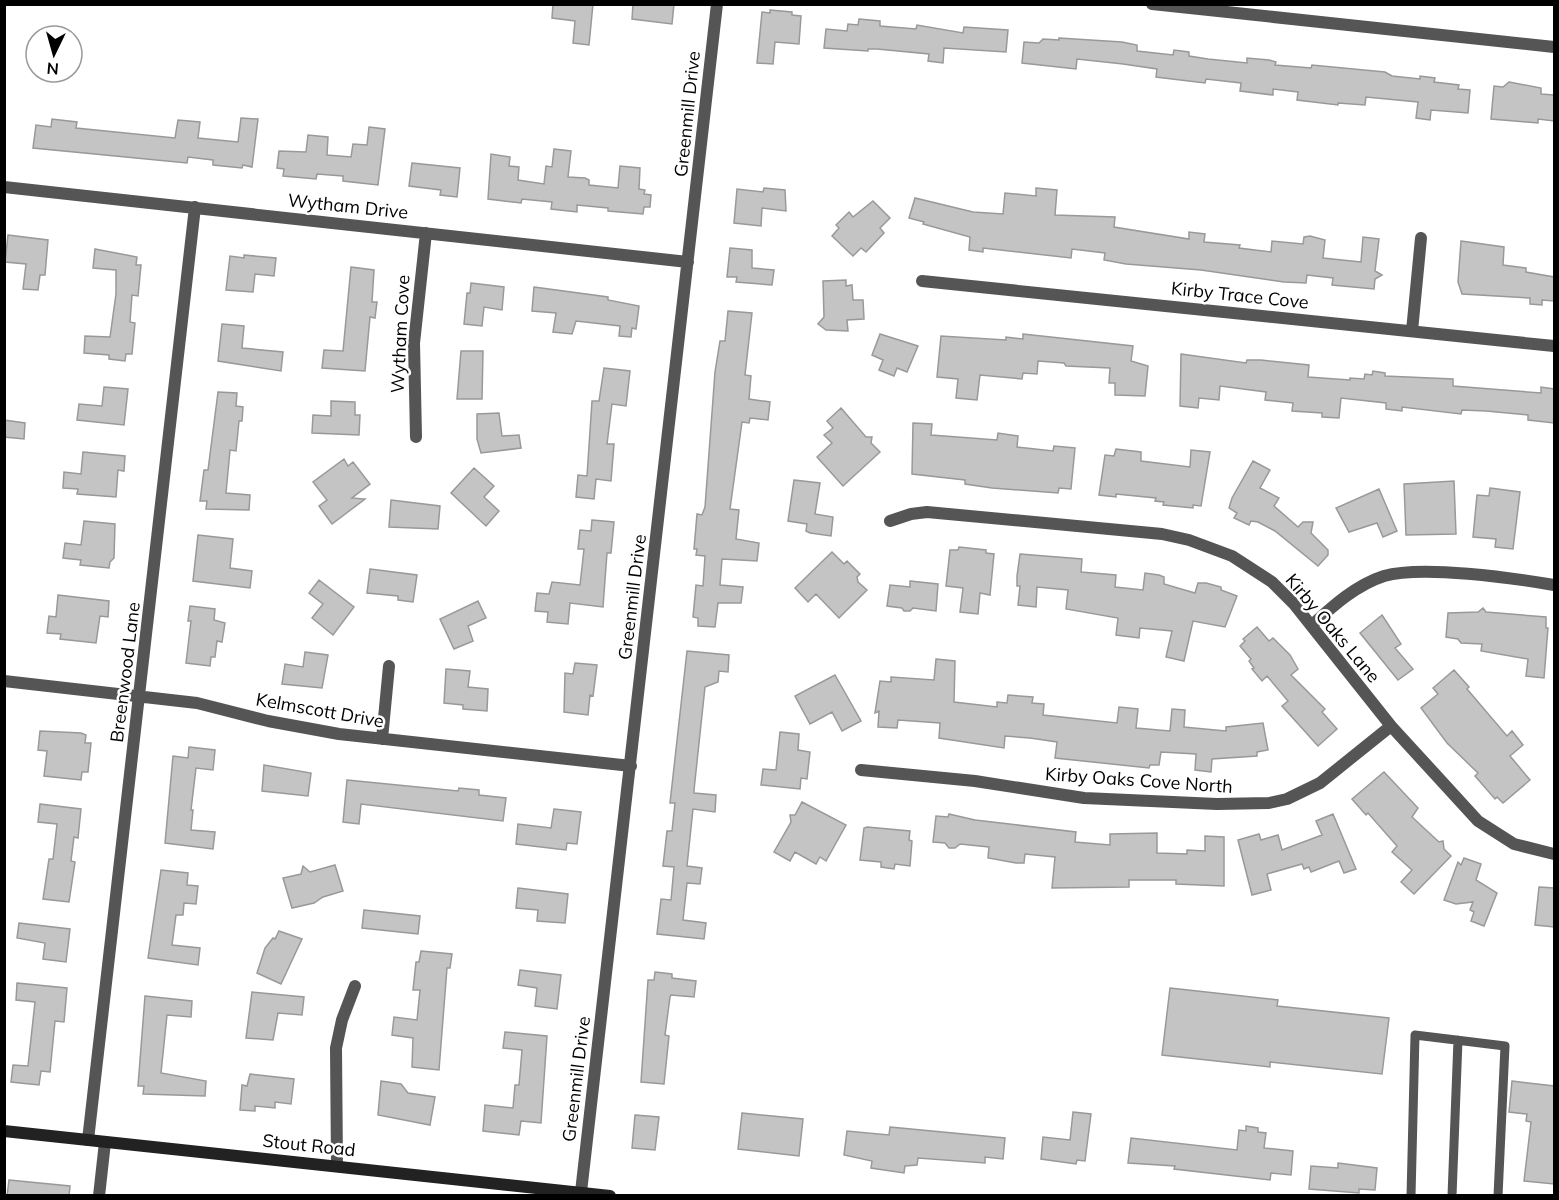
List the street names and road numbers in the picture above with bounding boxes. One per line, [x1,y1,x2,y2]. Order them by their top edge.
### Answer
street label: Greenmill Drive [669,50,705,178]
street label: Wytham Drive [287,188,409,224]
street label: Wytham Cove [385,274,415,394]
street label: Kirby Trace Cove [1170,276,1310,314]
street label: Greenmill Drive [613,533,651,661]
street label: Kirby Oaks Lane [1281,569,1385,687]
street label: Breenwood Lane [105,601,145,743]
street label: Kelmscott Drive [254,687,386,733]
street label: Kirby Oaks Cove North [1044,762,1234,798]
street label: Greenmill Drive [557,1015,595,1143]
street label: Stout Road [261,1129,357,1161]

